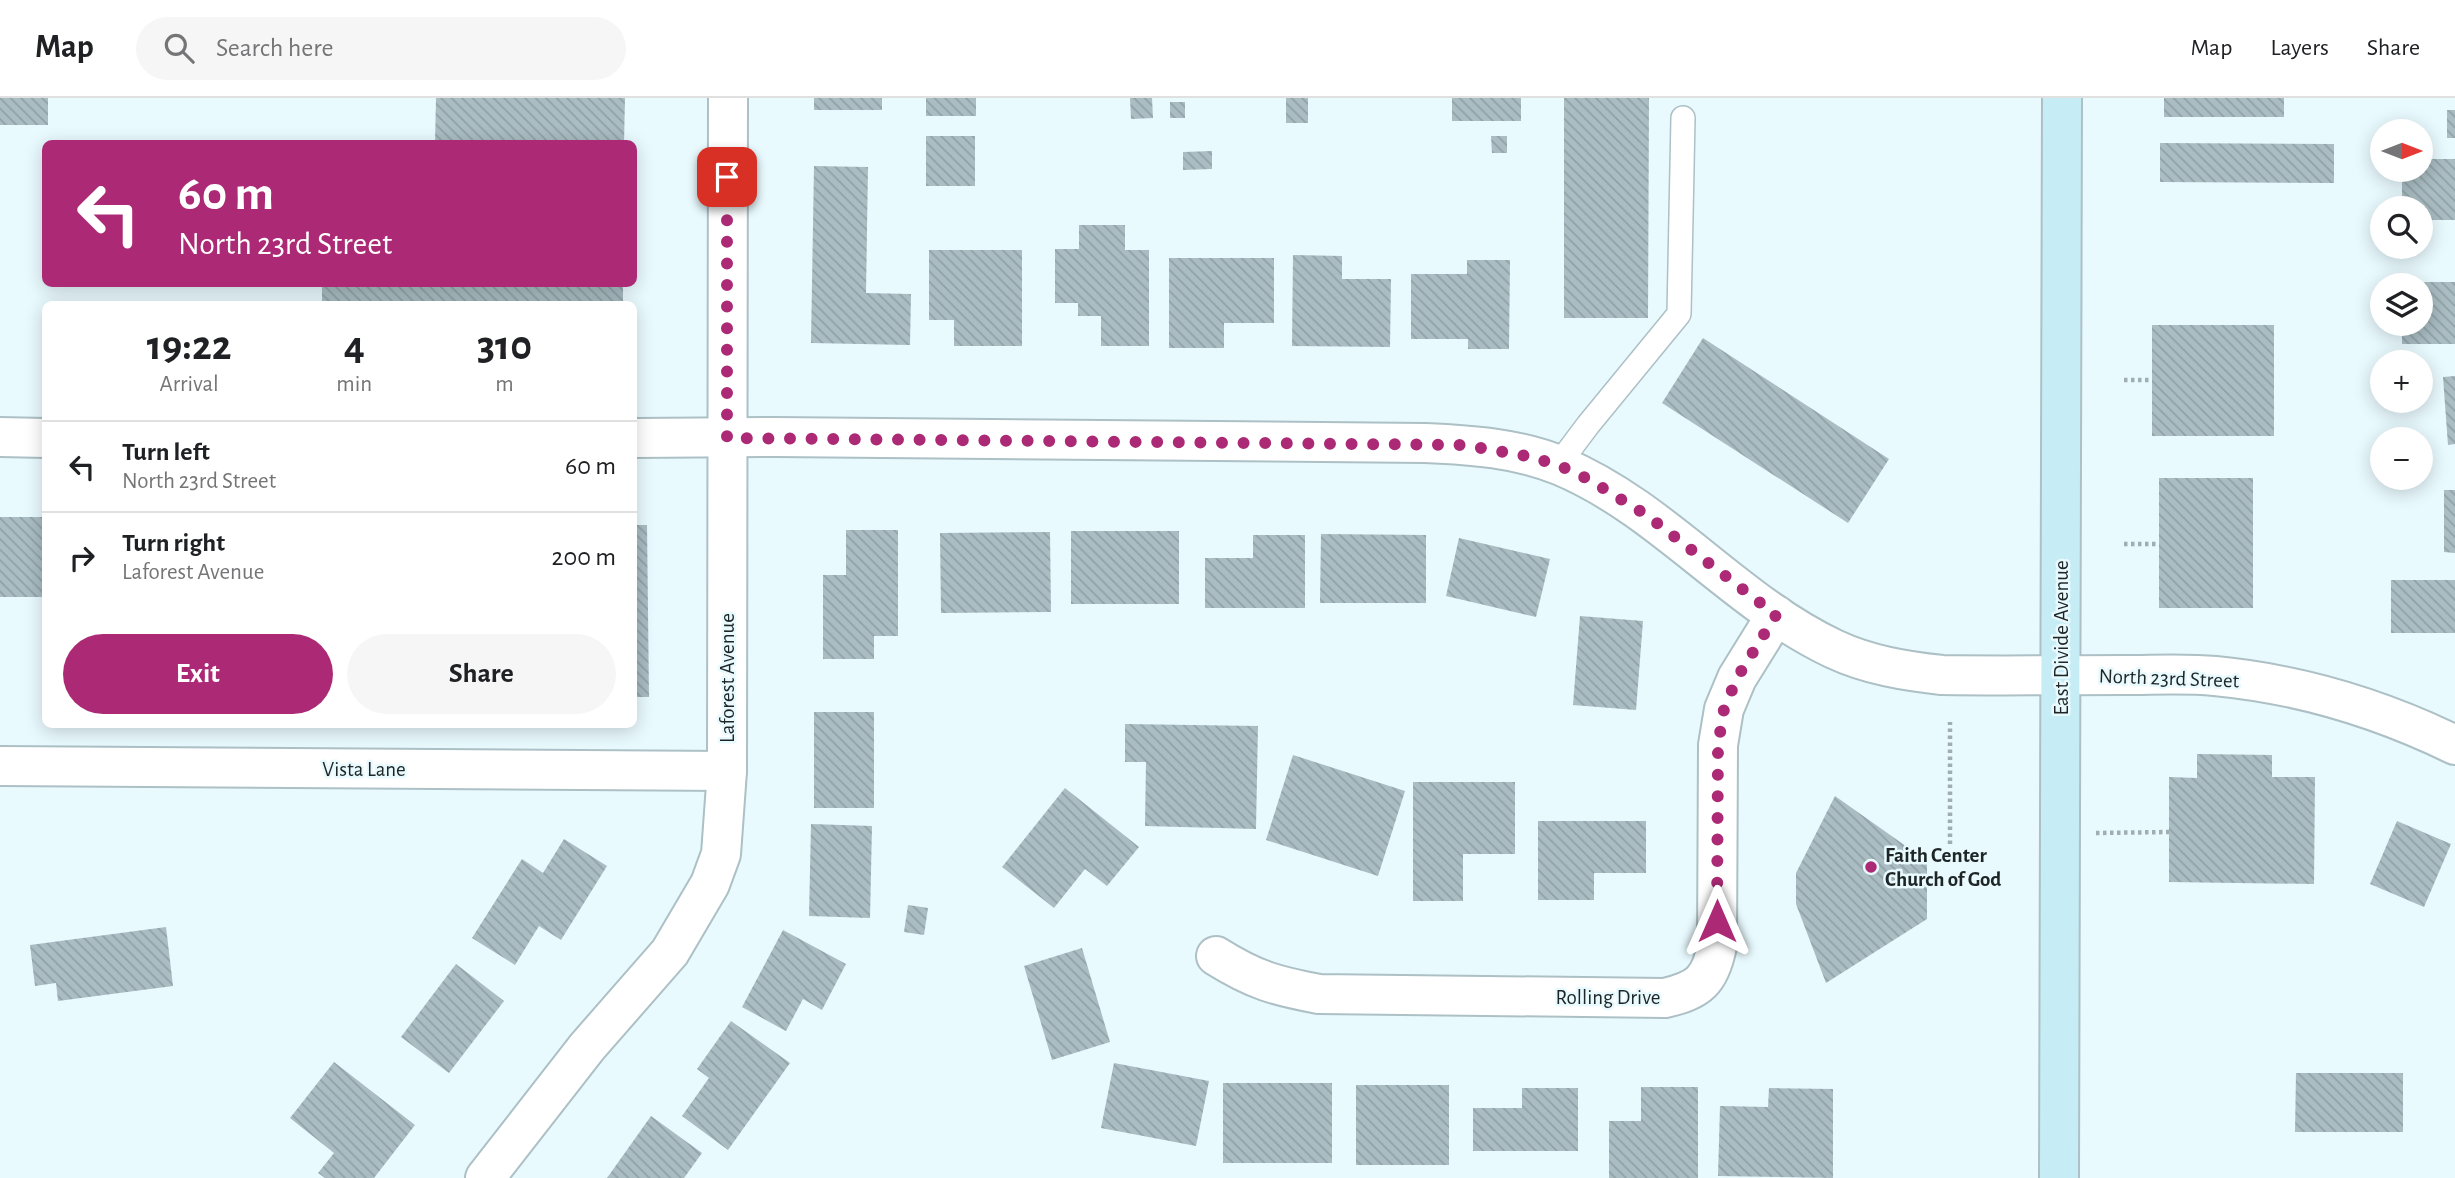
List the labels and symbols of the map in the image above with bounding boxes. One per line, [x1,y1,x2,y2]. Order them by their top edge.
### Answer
north arrow [2370,119,2432,182]
pin [697,147,757,207]
street label: East Divide Avenue [2051,560,2072,716]
street label: Laforest Avenue [717,613,738,743]
street label: North 23rd Street [2098,666,2240,691]
street label: Vista Lane [322,759,406,780]
place label: Faith Center Church of God [1885,845,2001,890]
marker: Faith Center Church of God [1863,859,1879,875]
position arrow [1680,884,1754,958]
street label: Rolling Drive [1556,987,1660,1008]

